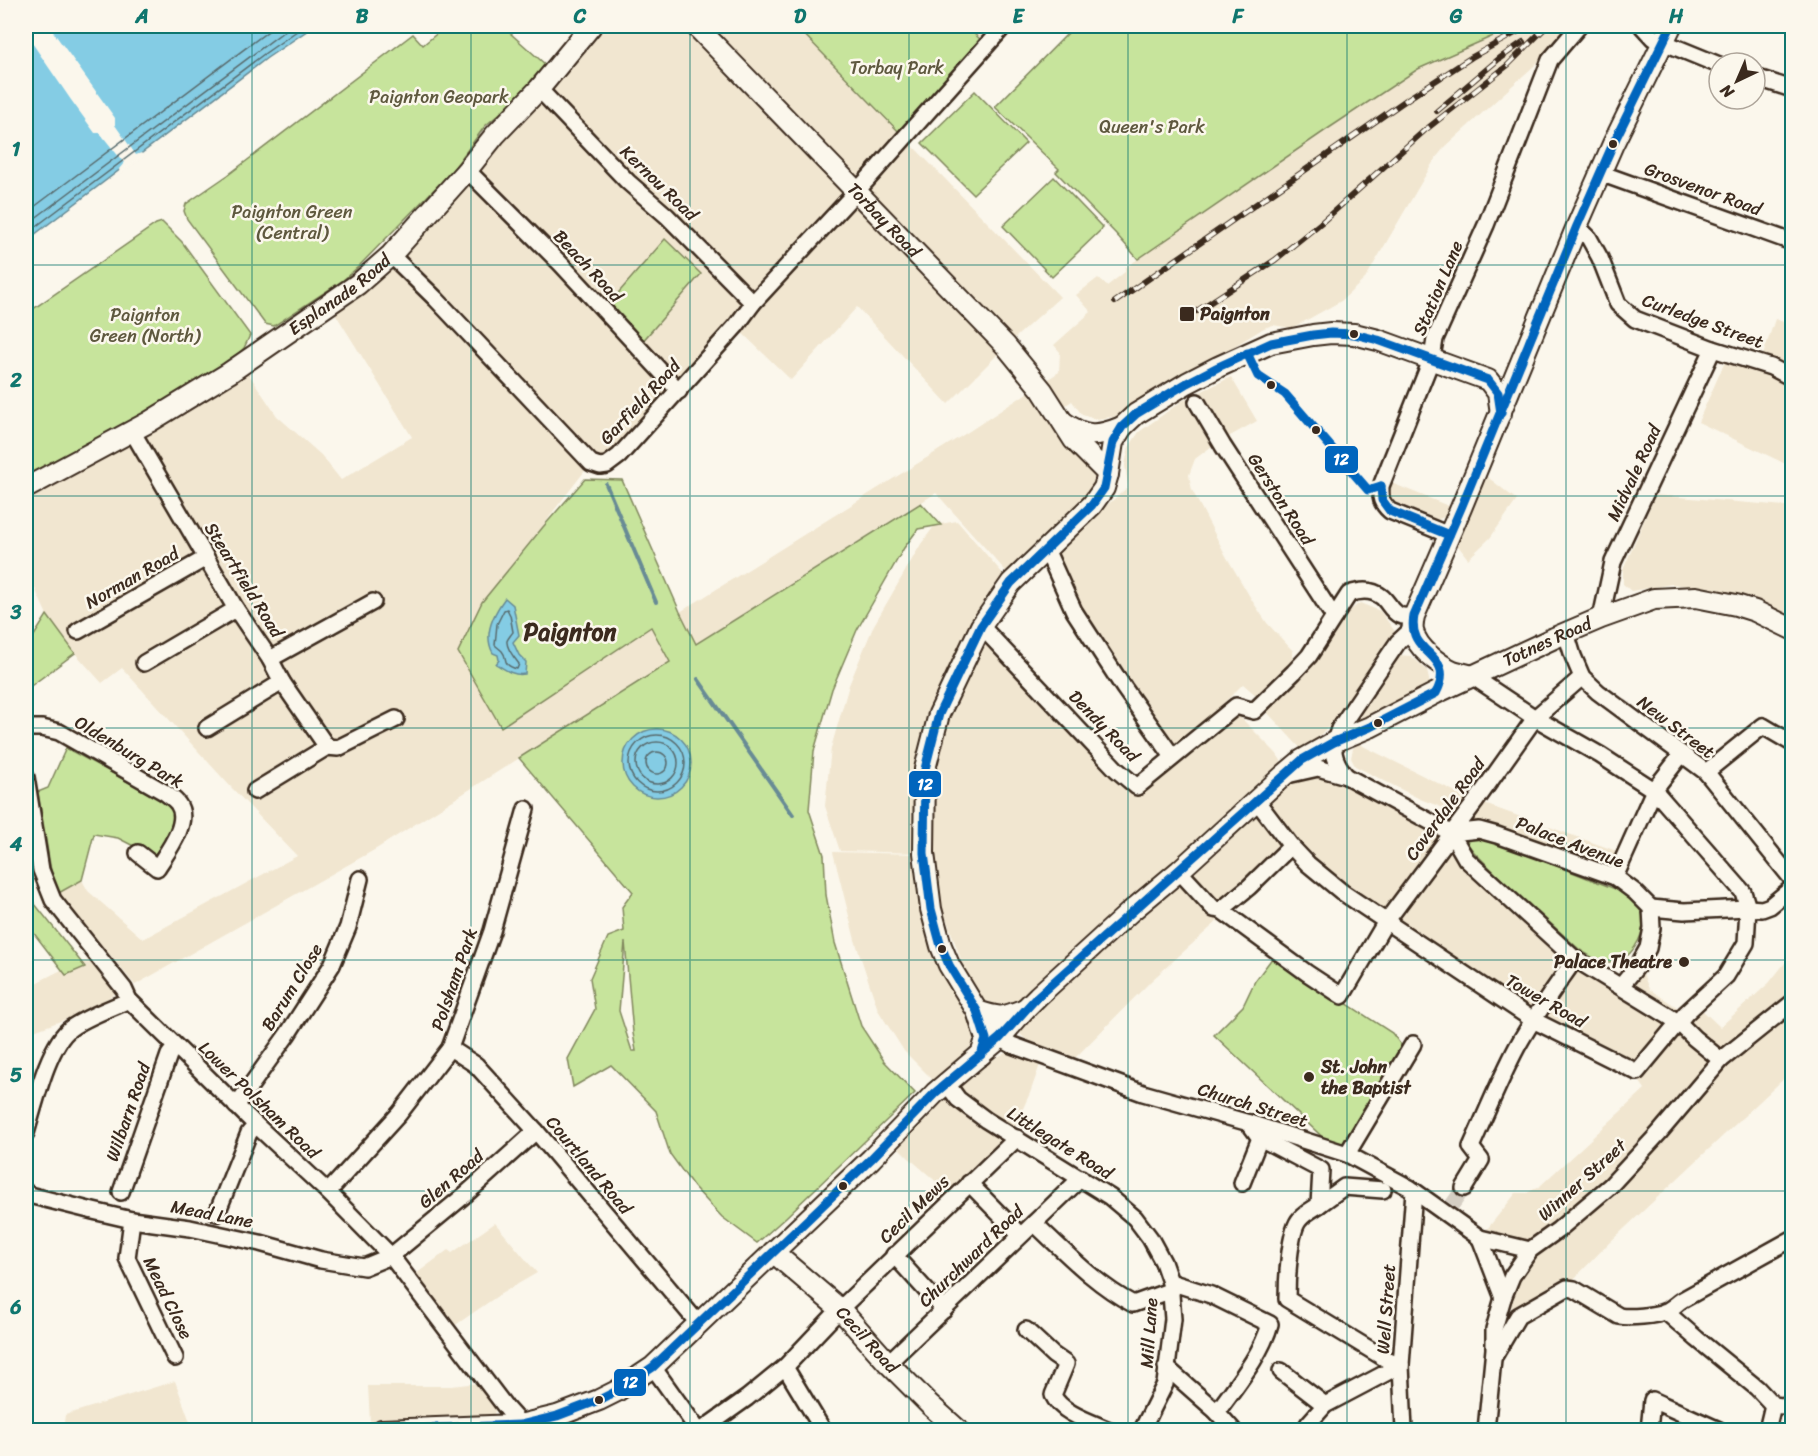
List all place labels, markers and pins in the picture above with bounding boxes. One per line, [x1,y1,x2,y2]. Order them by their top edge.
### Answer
unlabelled marker [1607,138,1619,150]
place label: Paignton [1200,298,1270,330]
marker: Paignton [1178,305,1196,323]
unlabelled marker [1348,328,1360,340]
unlabelled marker [1265,379,1277,391]
unlabelled marker [1310,424,1322,436]
unlabelled marker [1372,717,1384,729]
unlabelled marker [936,943,948,955]
place label: Palace Theatre [1554,946,1672,978]
marker: Palace Theatre [1677,955,1691,969]
place label: St. John the Baptist [1320,1051,1412,1104]
marker: St. John the Baptist [1302,1070,1316,1084]
unlabelled marker [837,1180,849,1192]
unlabelled marker [593,1394,605,1406]

